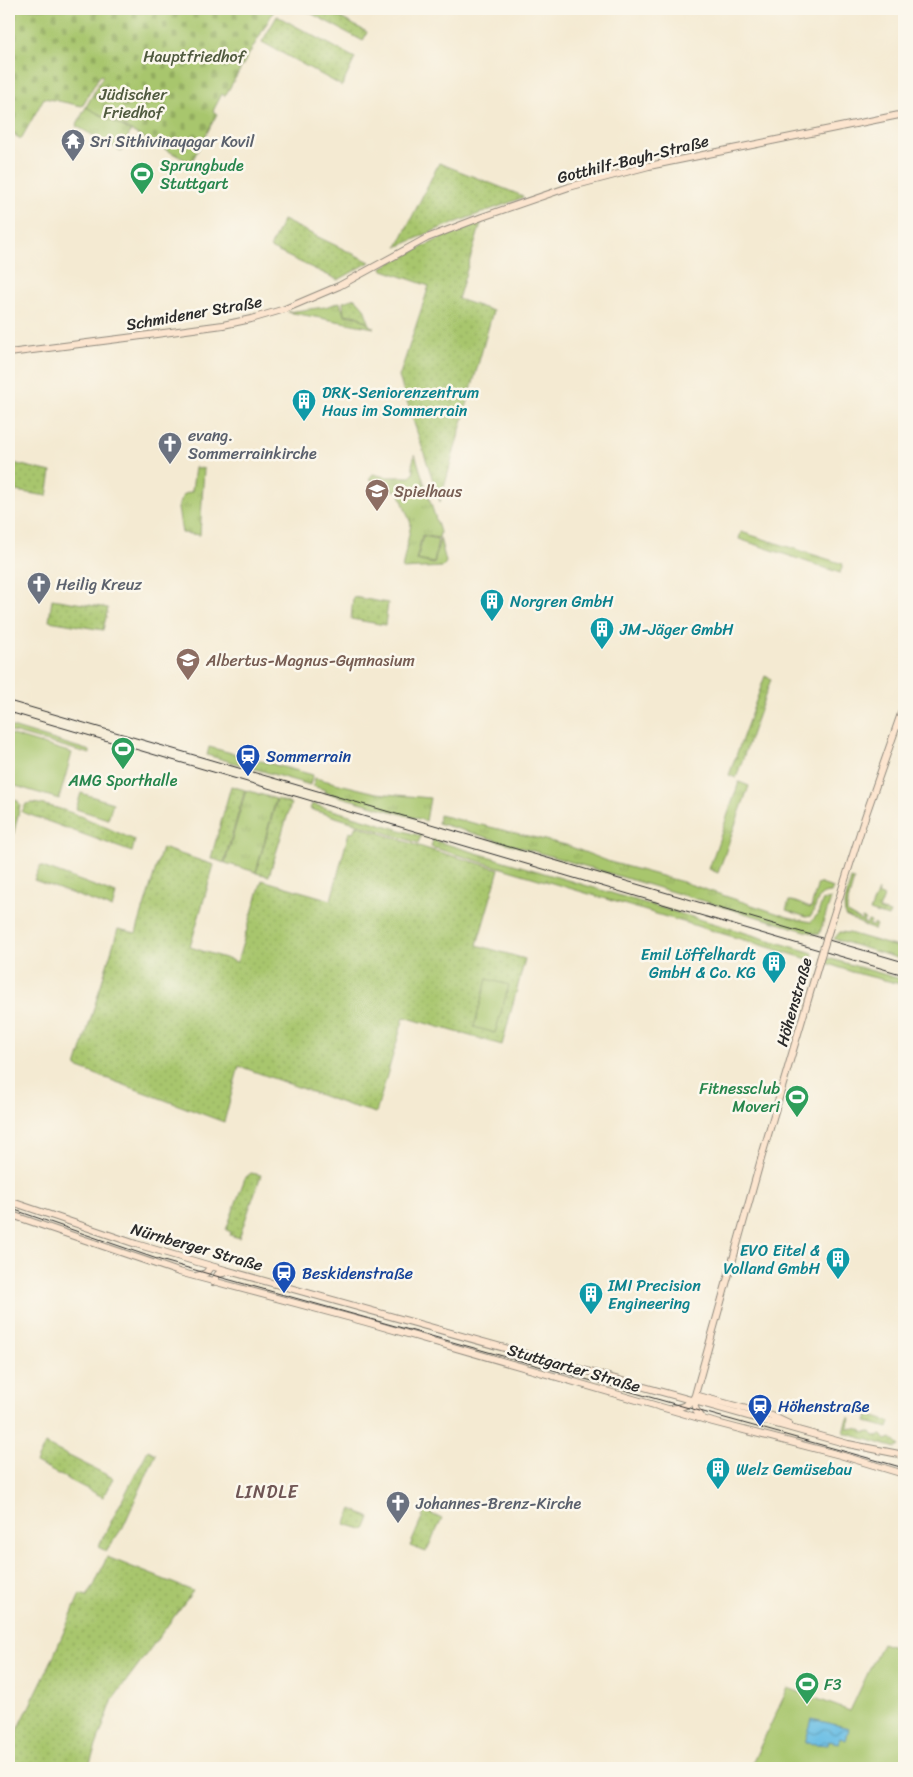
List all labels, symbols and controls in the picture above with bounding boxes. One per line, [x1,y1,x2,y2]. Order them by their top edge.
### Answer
park label: Hauptfriedhof [143,42,247,71]
park label: Jüdischer Friedhof [98,80,168,127]
street label: Gotthilf-Bayh-Straße [554,126,712,192]
place label: Sri Sithivinayagar Kovil [90,127,255,156]
temple icon: Sri Sithivinayagar Kovil [60,128,86,162]
place label: Sprungbude Stuttgart [160,151,244,198]
sports icon: Sprungbude Stuttgart [129,161,155,195]
street label: Schmidener Straße [124,287,264,339]
place label: DRK-Seniorenzentrum Haus im Sommerrain [322,378,479,425]
building icon: DRK-Seniorenzentrum Haus im Sommerrain [291,388,317,422]
place label: evang. Sommerrainkirche [188,421,317,468]
church icon: evang. Sommerrainkirche [157,431,183,465]
place label: Spielhaus [394,477,463,506]
school or university icon: Spielhaus [364,478,390,512]
place label: Heilig Kreuz [56,570,142,599]
church icon: Heilig Kreuz [26,571,52,605]
place label: Norgren GmbH [510,587,614,616]
building icon: Norgren GmbH [479,588,505,622]
place label: JM-Jäger GmbH [619,615,734,644]
building icon: JM-Jäger GmbH [589,616,615,650]
place label: Albertus-Magnus-Gymnasium [205,646,415,675]
school or university icon: Albertus-Magnus-Gymnasium [175,647,201,681]
sports icon: AMG Sporthalle [110,736,136,770]
place label: Sommerrain [266,742,352,771]
station icon: Sommerrain [235,743,261,777]
place label: AMG Sporthalle [67,766,178,795]
place label: Emil Löffelhardt GmbH & Co. KG [641,940,756,987]
building icon: Emil Löffelhardt GmbH & Co. KG [761,950,787,984]
street label: Höhenstraße [767,954,821,1050]
place label: Fitnessclub Moveri [699,1074,781,1121]
sports icon: Fitnessclub Moveri [784,1084,810,1118]
street label: Nürnberger Straße [128,1214,266,1280]
place label: EVO Eitel & Volland GmbH [723,1236,821,1283]
building icon: EVO Eitel & Volland GmbH [825,1246,851,1280]
place label: Beskidenstraße [302,1259,413,1288]
station icon: Beskidenstraße [271,1260,297,1294]
place label: IMI Precision Engineering [607,1271,701,1318]
building icon: IMI Precision Engineering [578,1281,604,1315]
street label: Stuttgarter Straße [504,1335,644,1401]
place label: Höhenstraße [778,1392,870,1421]
station icon: Höhenstraße [747,1393,773,1427]
place label: Welz Gemüsebau [736,1455,853,1484]
building icon: Welz Gemüsebau [705,1456,731,1490]
district label: LINDLE [236,1476,299,1508]
place label: Johannes-Brenz-Kirche [415,1489,582,1518]
church icon: Johannes-Brenz-Kirche [385,1490,411,1524]
place label: F3 [824,1670,842,1699]
sports icon: F3 [794,1671,820,1705]

